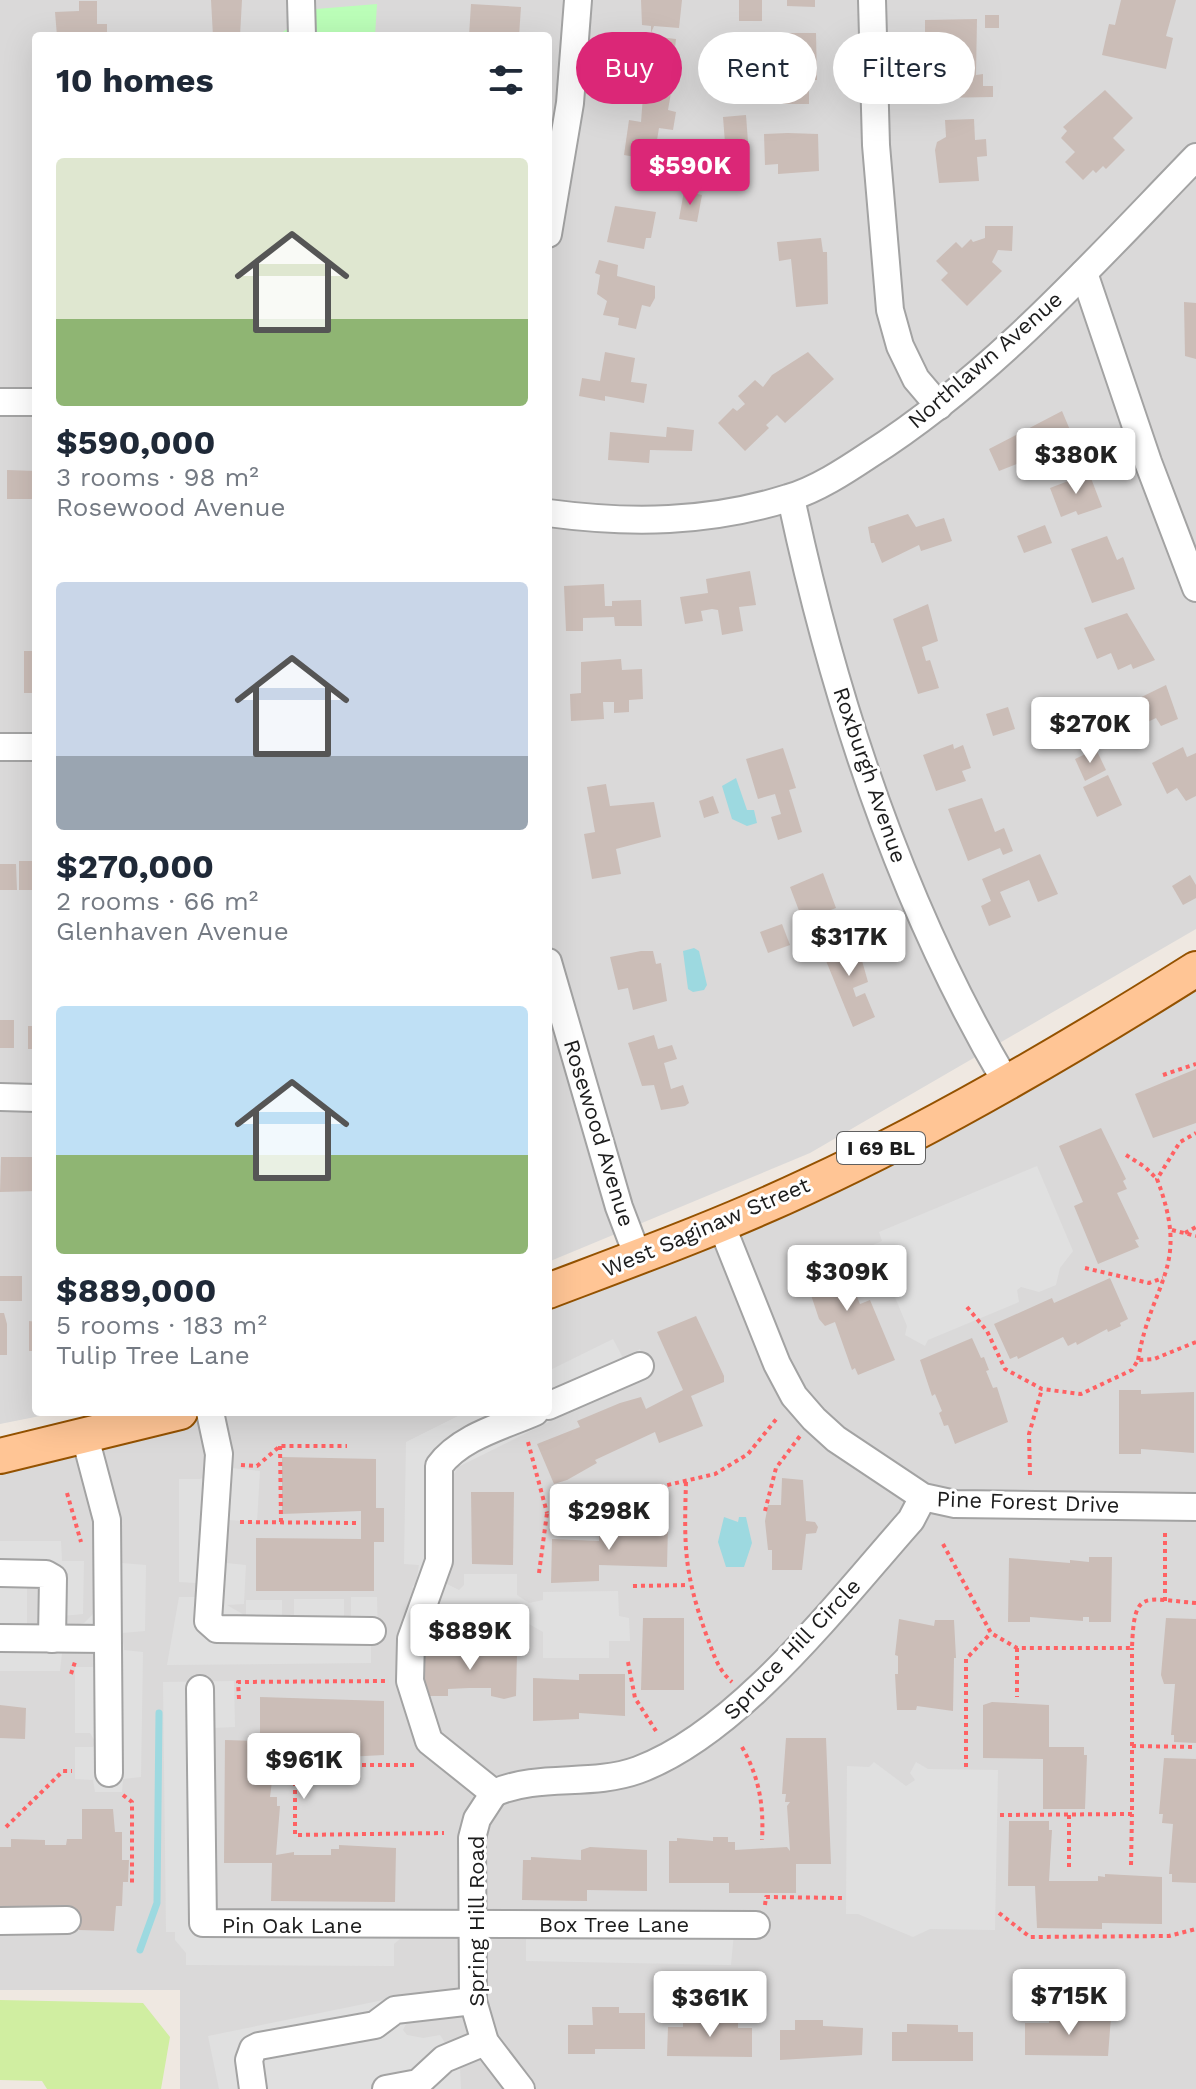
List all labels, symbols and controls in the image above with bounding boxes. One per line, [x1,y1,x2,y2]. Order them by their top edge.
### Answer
chip: Buy [576,32,682,104]
chip: Rent [698,32,817,104]
chip: Filters [833,32,975,104]
icon: filters [484,58,528,102]
text: 10 homes [56,60,214,100]
pin: $590K [634,139,746,207]
text: $590K [649,150,731,180]
icon: home [220,210,364,354]
street label: Northlawn Avenue [903,286,1067,434]
text: $590,000 [56,422,215,462]
pin: $380K [1020,428,1132,496]
text: $380K [1034,439,1118,469]
text: 3 rooms · 98 m² [56,462,259,492]
text: Rosewood Avenue [56,492,285,522]
icon: home [220,634,364,778]
street label: Roxburgh Avenue [828,684,912,866]
pin: $270K [1034,697,1146,765]
text: $270K [1049,708,1131,738]
text: $270,000 [56,846,214,886]
text: 2 rooms · 66 m² [56,886,258,916]
pin: $317K [793,910,905,978]
text: Glenhaven Avenue [56,916,289,946]
text: $317K [810,921,888,951]
street label: Rosewood Avenue [559,1037,639,1229]
icon: home [220,1058,364,1202]
road number: I 69 BL [837,1132,925,1164]
street label: West Saginaw Street [599,1172,813,1282]
pin: $309K [791,1245,903,1313]
text: $309K [806,1256,888,1286]
text: $889,000 [56,1270,216,1310]
text: 5 rooms · 183 m² [56,1310,267,1340]
text: Tulip Tree Lane [56,1340,250,1370]
pin: $298K [553,1484,665,1552]
street label: Pine Forest Drive [936,1486,1120,1518]
text: $298K [568,1495,650,1525]
street label: Spruce Hill Circle [718,1573,866,1725]
pin: $889K [414,1604,526,1672]
text: $889K [428,1615,512,1645]
pin: $961K [248,1733,360,1801]
text: $961K [265,1744,343,1774]
street label: Spring Hill Road [464,1835,489,2007]
street label: Box Tree Lane [539,1912,689,1937]
street label: Pin Oak Lane [222,1913,362,1938]
pin: $715K [1013,1969,1125,2037]
pin: $361K [654,1971,766,2039]
text: $715K [1031,1980,1107,2010]
text: $361K [672,1982,748,2012]

